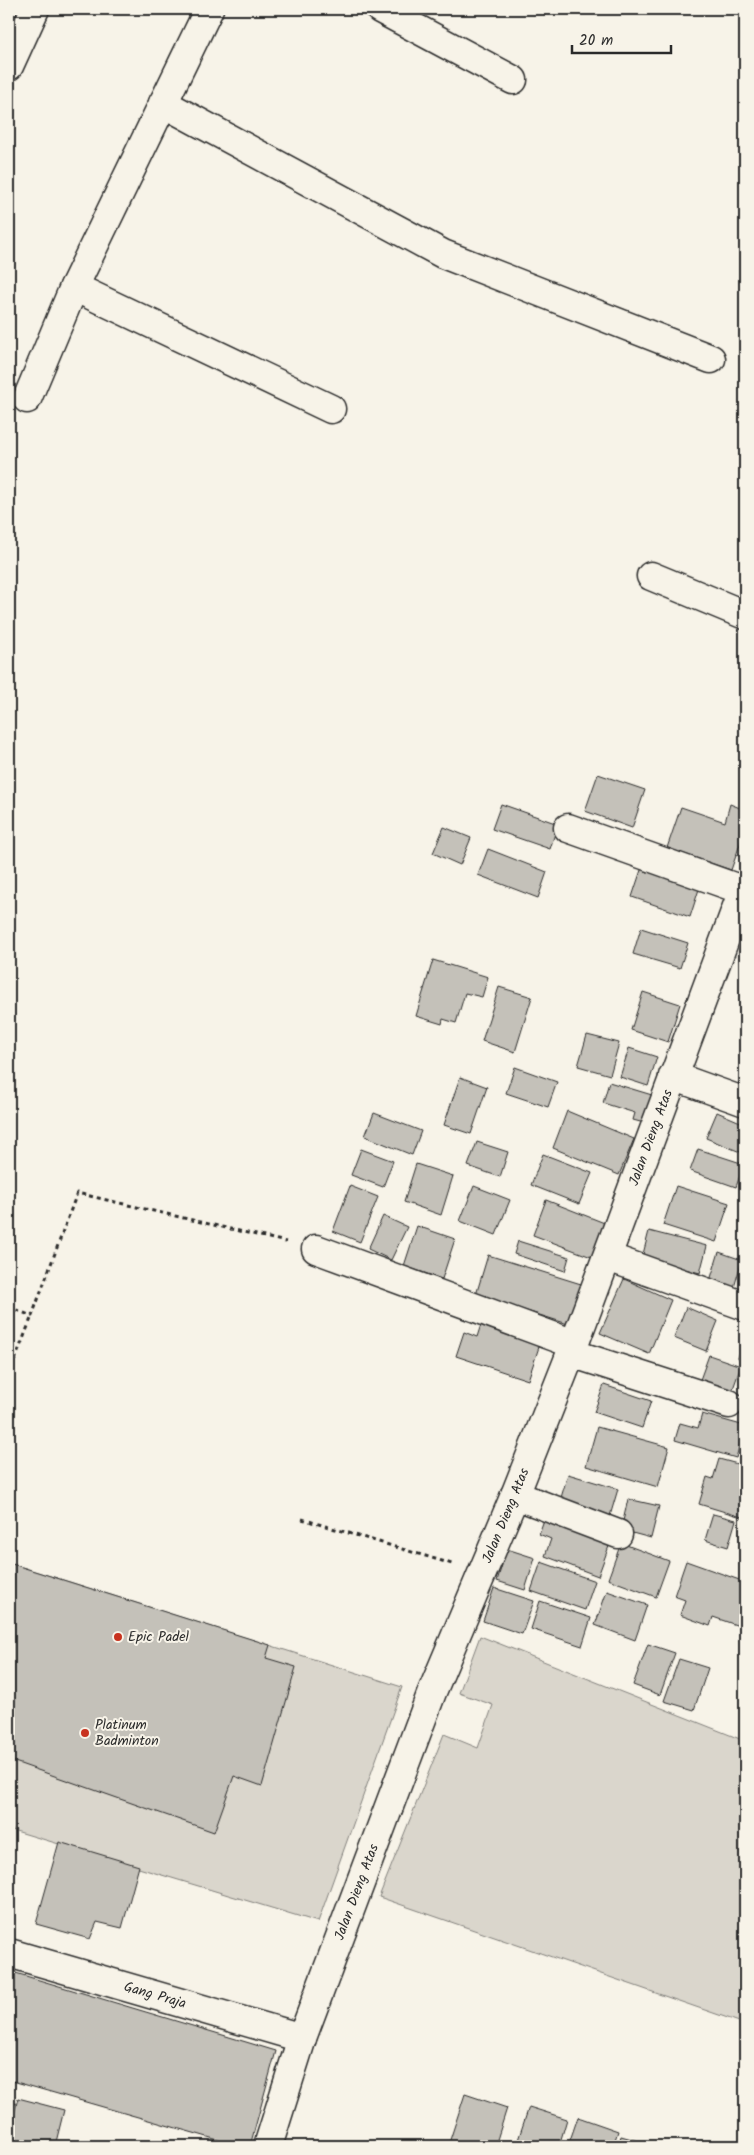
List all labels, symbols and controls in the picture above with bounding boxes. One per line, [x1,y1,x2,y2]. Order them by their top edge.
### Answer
scale bar [572,22,670,54]
text: 20 m [579,29,613,53]
street label: Jalan Dieng Atas [623,1086,679,1189]
street label: Jalan Dieng Atas [476,1465,536,1567]
place label: Epic Padel [128,1626,190,1648]
marker: Epic Padel [112,1631,124,1643]
place label: Platinum Badminton [95,1714,159,1752]
marker: Platinum Badminton [79,1727,91,1739]
street label: Jalan Dieng Atas [329,1841,385,1943]
street label: Gang Praja [121,1976,189,2015]

